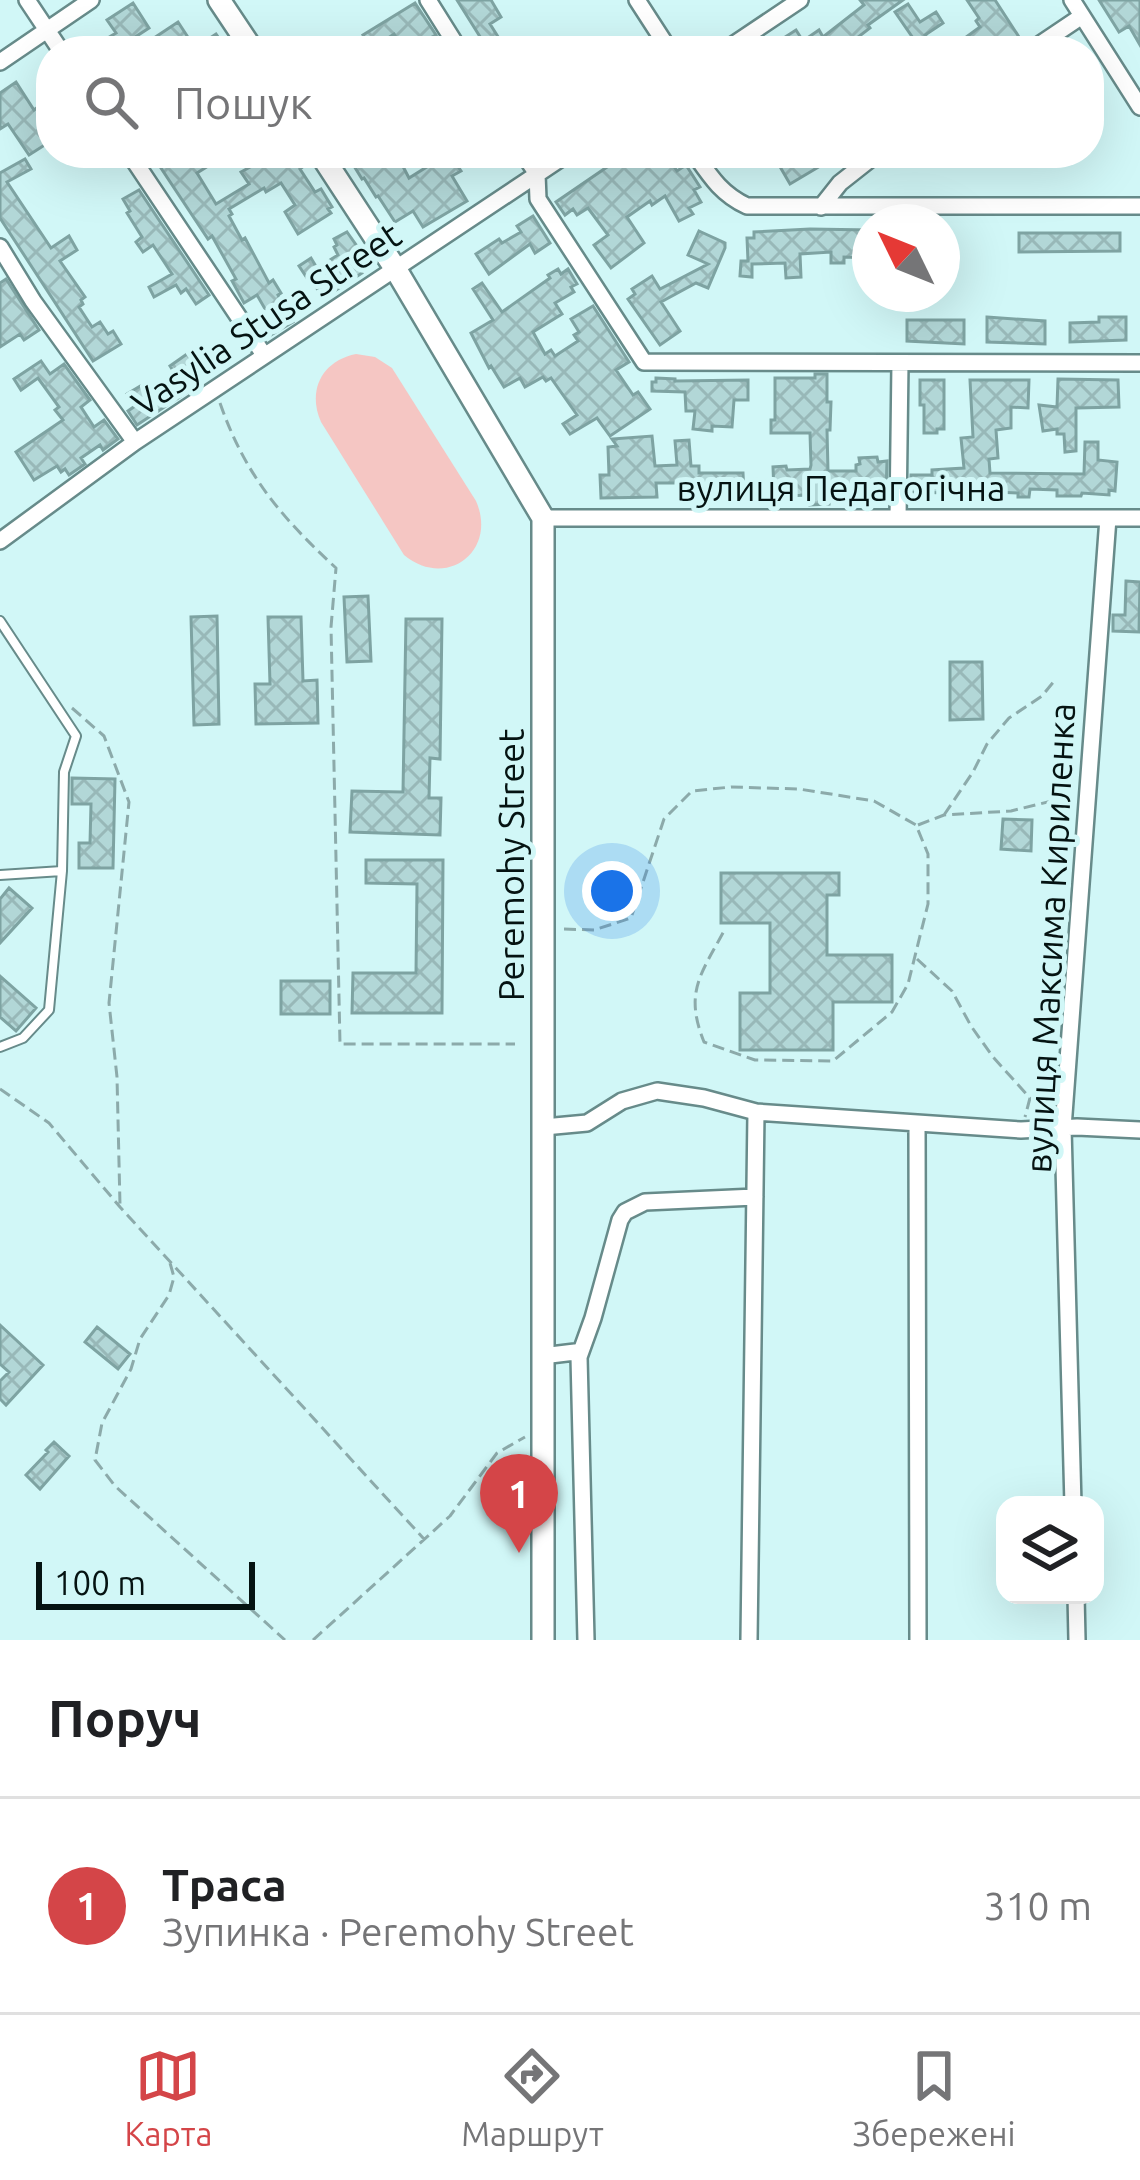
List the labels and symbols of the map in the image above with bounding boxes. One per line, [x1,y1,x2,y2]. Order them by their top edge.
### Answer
north arrow [852,204,960,312]
street label: Vasylia Stusa Street [124,213,408,424]
street label: вулиця Педагогічна [676,467,1006,508]
street label: вулиця Максима Кириленка [1017,702,1082,1174]
street label: Peremohy Street [490,729,531,1001]
your location [582,861,642,921]
pin: 1 [480,1454,558,1553]
scale bar [36,1556,255,1609]

